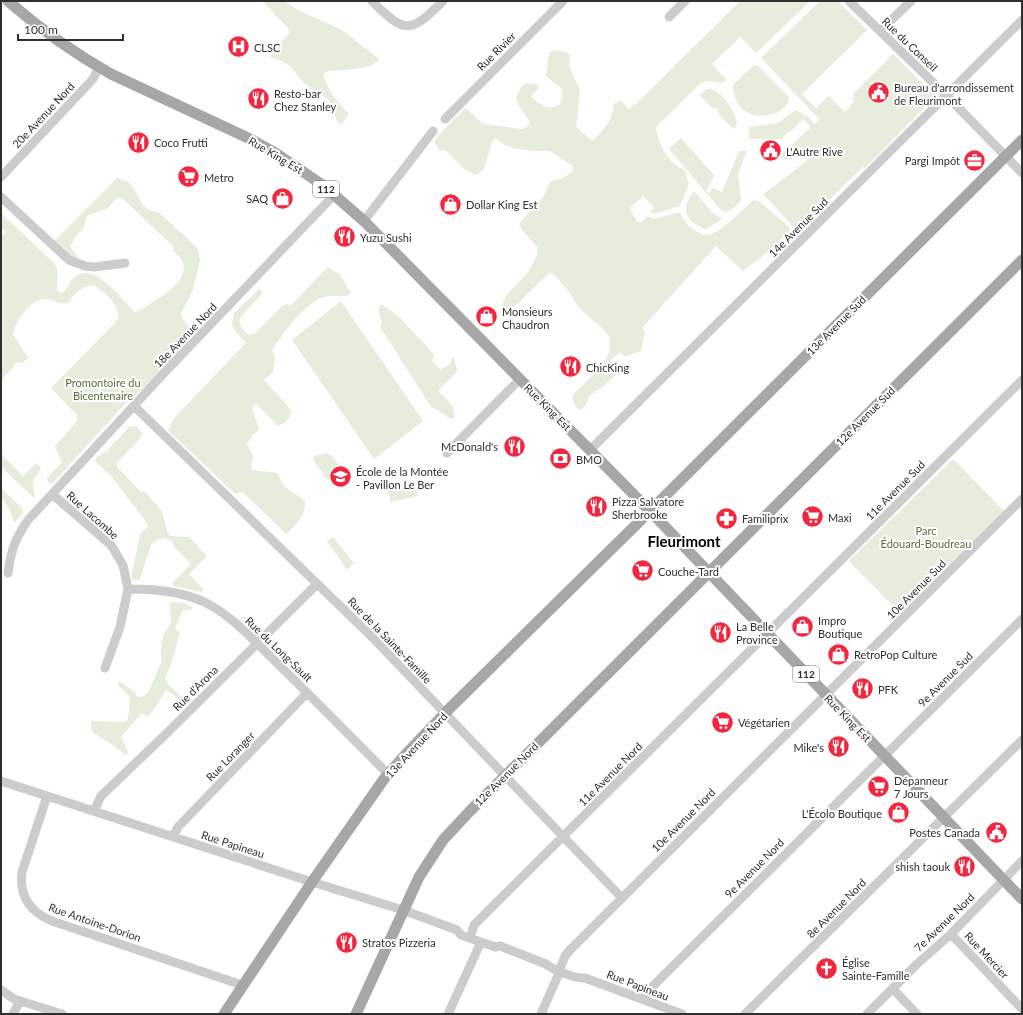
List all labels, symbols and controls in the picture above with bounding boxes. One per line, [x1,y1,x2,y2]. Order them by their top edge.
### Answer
street label: Rue du Conseil [880,14,940,74]
scale bar [18,16,123,42]
text: 100 m [24,22,58,37]
street label: Rue Rivier [474,29,518,73]
hospital icon: CLSC [225,34,251,60]
place label: CLSC [254,41,281,54]
street label: 20e Avenue Nord [9,80,77,150]
public building icon: Bureau d'arrondissement de Fleurimont [865,80,891,106]
place label: Bureau d'arrondissement de Fleurimont [894,81,1014,107]
restaurant icon: Resto-bar Chez Stanley [245,86,271,112]
place label: Resto-bar Chez Stanley [274,87,337,113]
restaurant icon: Coco Frutti [125,129,151,155]
street label: Rue King Est [247,134,306,176]
place label: Coco Frutti [154,136,208,149]
public building icon: L'Autre Rive [758,138,784,164]
place label: L'Autre Rive [786,145,843,158]
office icon: Pargi Impôt [962,147,988,173]
place label: Pargi Impôt [905,154,960,167]
supermarket icon: Metro [176,164,202,190]
place label: Metro [204,171,234,184]
road number: 112 [313,181,339,197]
shop icon: SAQ [270,185,296,211]
shop icon: Dollar King Est [437,191,463,217]
place label: SAQ [246,192,268,205]
street label: 14e Avenue Sud [766,195,830,259]
place label: Dollar King Est [466,198,537,211]
restaurant icon: Yuzu Sushi [331,224,357,250]
place label: Yuzu Sushi [360,231,412,244]
street label: 13e Avenue Sud [804,293,868,357]
street label: 18e Avenue Nord [151,300,219,370]
shop icon: Monsieurs Chaudron [474,304,500,330]
place label: Monsieurs Chaudron [502,305,553,331]
restaurant icon: ChicKing [557,354,583,380]
place label: ChicKing [586,361,629,374]
park label: Promontoire du Bicentenaire [65,376,141,402]
street label: Rue King Est [522,381,574,433]
street label: 12e Avenue Sud [833,384,897,448]
restaurant icon: McDonald's [501,433,527,459]
place label: McDonald's [441,440,498,453]
bank icon: BMO [548,446,574,472]
place label: BMO [576,453,602,466]
street label: 11e Avenue Sud [863,458,927,522]
school or university icon: École de la Montée - Pavillon Le Ber [328,464,354,490]
place label: École de la Montée - Pavillon Le Ber [356,465,448,491]
street label: Rue Lacombe [65,488,122,542]
restaurant icon: Pizza Salvatore Sherbrooke [583,494,609,520]
place label: Pizza Salvatore Sherbrooke [612,495,684,521]
supermarket icon: Maxi [800,504,826,530]
pharmacy icon: Familiprix [714,505,740,531]
place label: Maxi [828,511,852,524]
place label: Familiprix [742,512,789,525]
park label: Parc Édouard-Boudreau [881,524,971,550]
district label: Fleurimont [647,532,721,550]
street label: 10e Avenue Sud [884,557,948,621]
supermarket icon: Couche-Tard [629,558,655,584]
place label: Couche-Tard [658,565,719,578]
street label: Rue de la Sainte-Famille [346,594,435,686]
shop icon: Impro Boutique [789,613,815,639]
street label: Rue du Long-Sault [243,614,315,684]
place label: Impro Boutique [818,614,862,640]
restaurant icon: La Belle Province [708,619,734,645]
place label: La Belle Province [736,620,778,646]
shop icon: RetroPop Culture [826,641,852,667]
place label: RetroPop Culture [854,648,937,661]
street label: 9e Avenue Sud [915,649,975,709]
street label: Rue d'Arona [170,663,220,713]
road number: 112 [793,666,819,682]
restaurant icon: PFK [849,676,875,702]
place label: PFK [878,683,899,696]
street label: Rue King Est [822,692,874,744]
supermarket icon: Végétarien [710,709,736,735]
street label: 13e Avenue Nord [382,710,450,780]
place label: Végétarien [738,716,790,729]
street label: Rue Loranger [203,729,257,783]
restaurant icon: Mike's [826,734,852,760]
street label: 12e Avenue Nord [471,739,541,809]
street label: 11e Avenue Nord [575,739,645,809]
place label: Mike's [793,741,824,754]
supermarket icon: Dépanneur 7 Jours [866,773,892,799]
place label: Dépanneur 7 Jours [894,774,948,800]
street label: 10e Avenue Nord [648,785,718,855]
shop icon: L'Écolo Boutique [885,800,911,826]
place label: L'Écolo Boutique [802,807,882,820]
public building icon: Postes Canada [983,819,1009,845]
place label: Postes Canada [909,826,980,839]
street label: Rue Papineau [200,828,266,860]
street label: 9e Avenue Nord [722,836,786,900]
restaurant icon: shish taouk [952,853,978,879]
place label: shish taouk [895,860,950,873]
street label: 8e Avenue Nord [804,876,868,940]
street label: 7e Avenue Nord [911,890,977,954]
street label: Rue Antoine-Dorion [47,900,143,944]
restaurant icon: Stratos Pizzeria [334,929,360,955]
street label: Rue Mercier [962,929,1012,981]
place label: Stratos Pizzeria [362,936,436,949]
church icon: Église Sainte-Famille [814,955,840,981]
place label: Église Sainte-Famille [842,956,910,982]
street label: Rue Papineau [605,967,671,1003]

